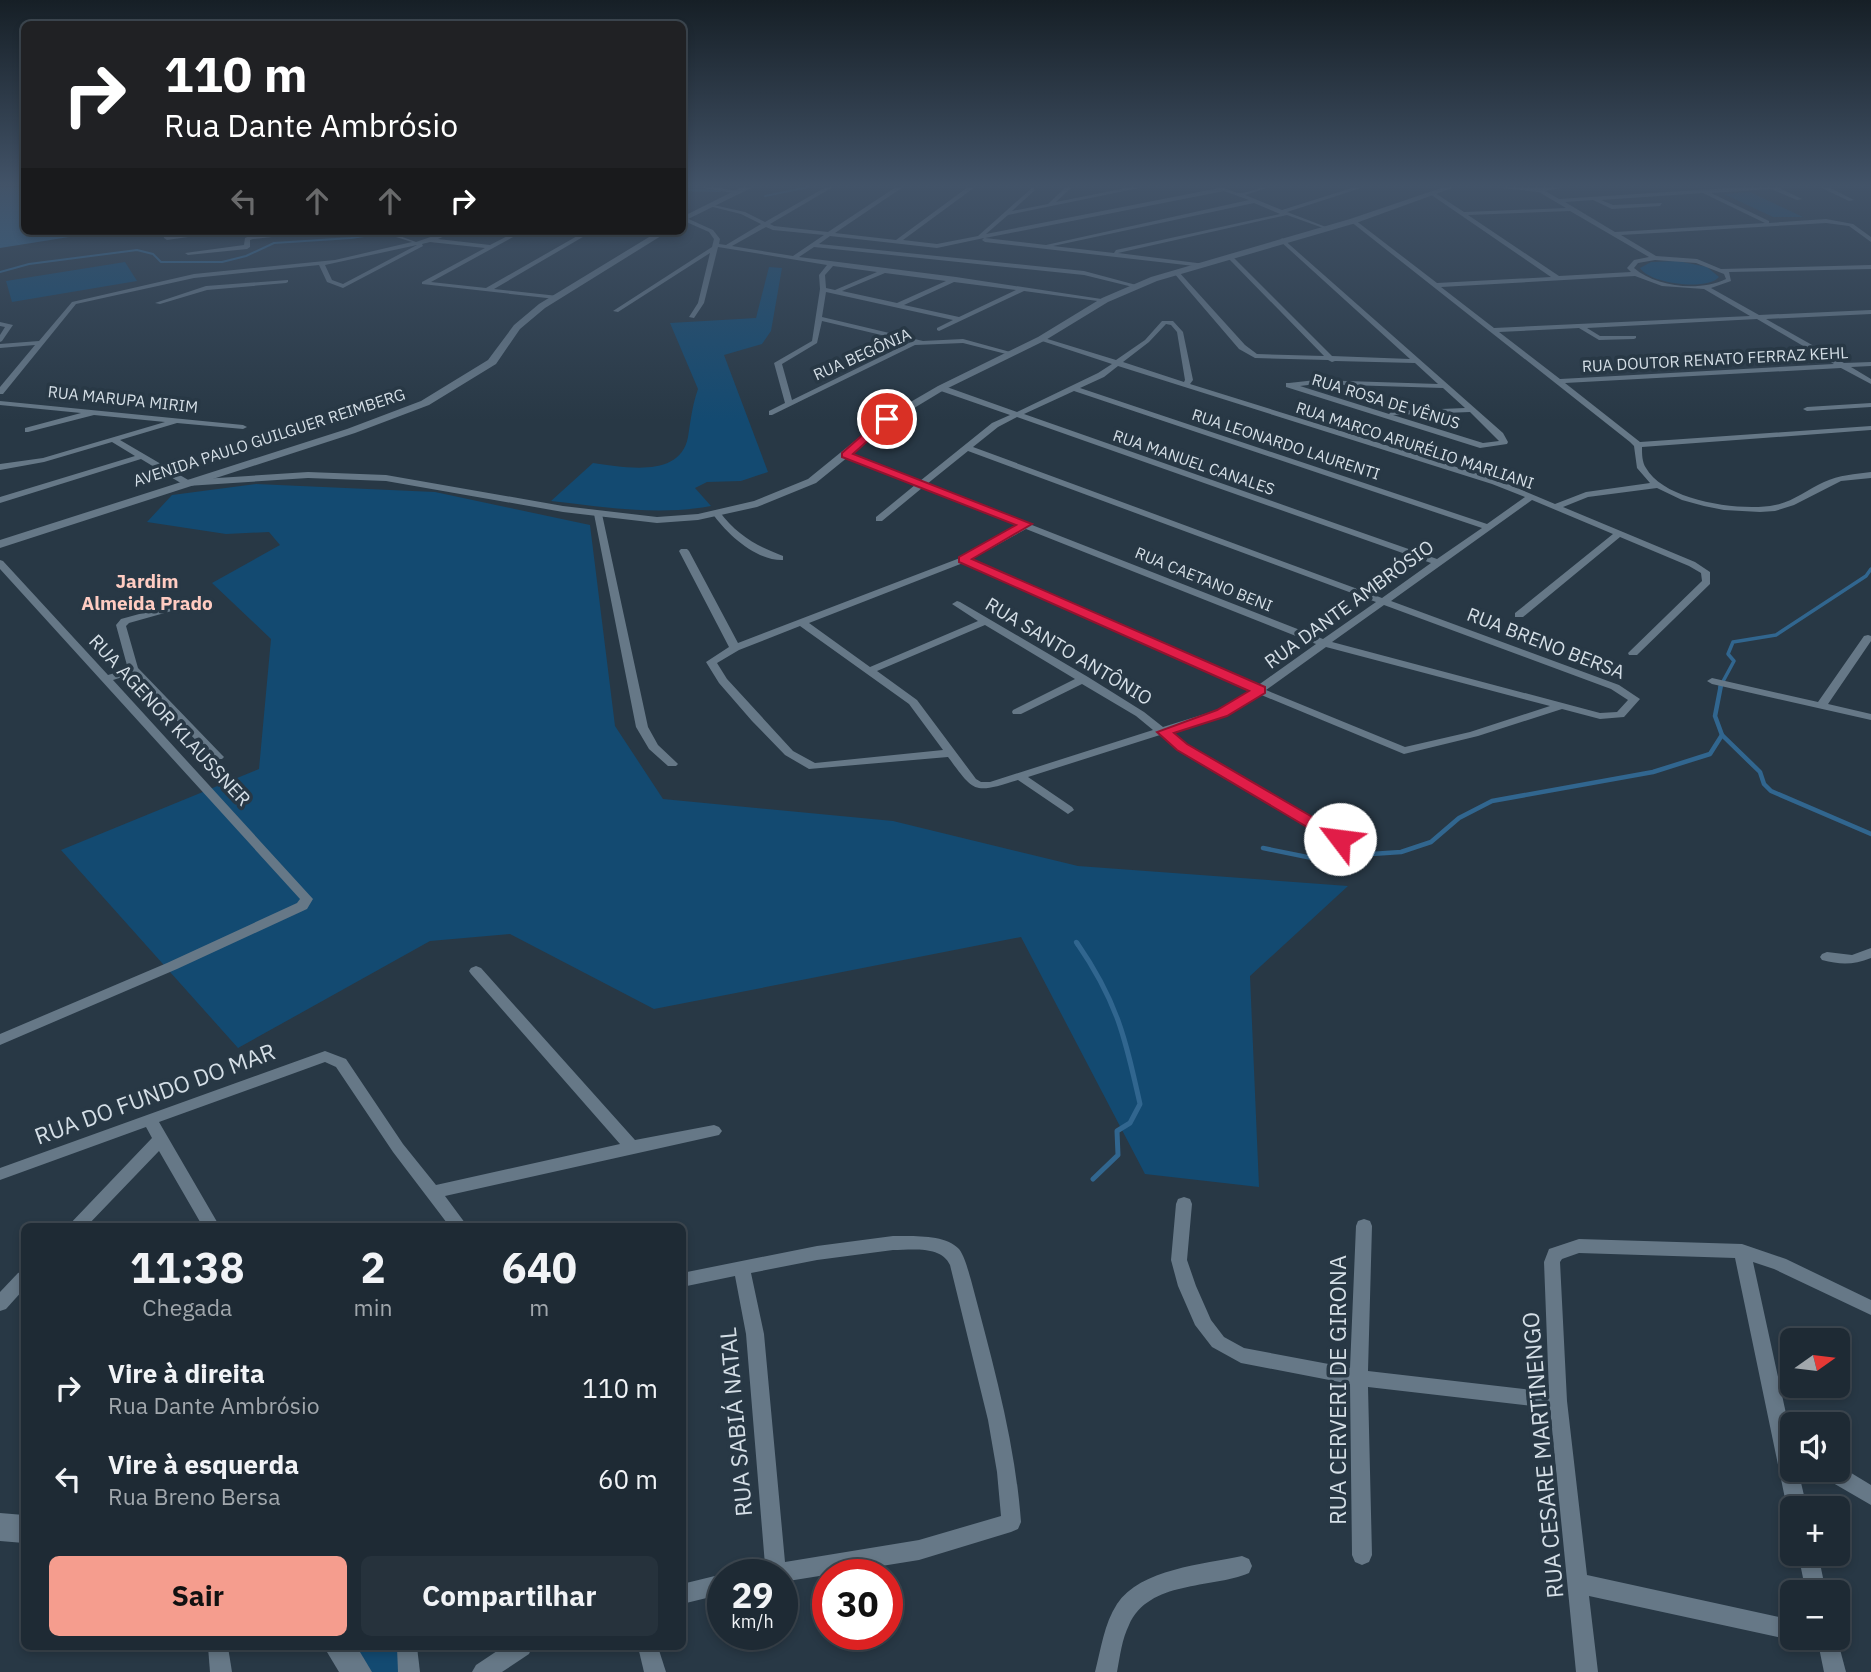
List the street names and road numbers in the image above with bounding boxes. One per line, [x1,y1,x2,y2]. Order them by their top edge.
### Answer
street label: RUA BEGÔNIA [810,324,914,384]
street label: RUA DOUTOR RENATO FERRAZ KEHL [1581,342,1849,376]
street label: RUA ROSA DE VÊNUS [1310,369,1462,433]
street label: RUA MARUPA MIRIM [47,381,199,417]
street label: AVENIDA PAULO GUILGUER REIMBERG [131,384,407,490]
street label: RUA MARCO ARURÉLIO MARLIANI [1294,396,1537,493]
street label: RUA LEONARDO LAURENTI [1189,404,1383,484]
street label: RUA MANUEL CANALES [1111,425,1277,499]
street label: RUA DANTE AMBRÓSIO [1260,535,1438,673]
street label: RUA CAETANO BENI [1132,542,1276,616]
street label: RUA SANTO ANTÔNIO [981,592,1157,710]
street label: RUA BRENO BERSA [1464,602,1628,684]
street label: RUA AGENOR KLAUSSNER [84,629,256,811]
street label: RUA DO FUNDO DO MAR [30,1035,279,1151]
street label: RUA CERVERI DE GIRONA [1322,1255,1352,1525]
street label: RUA CESARE MARTINENGO [1515,1311,1569,1599]
street label: RUA SABIÁ NATAL [712,1326,758,1518]

